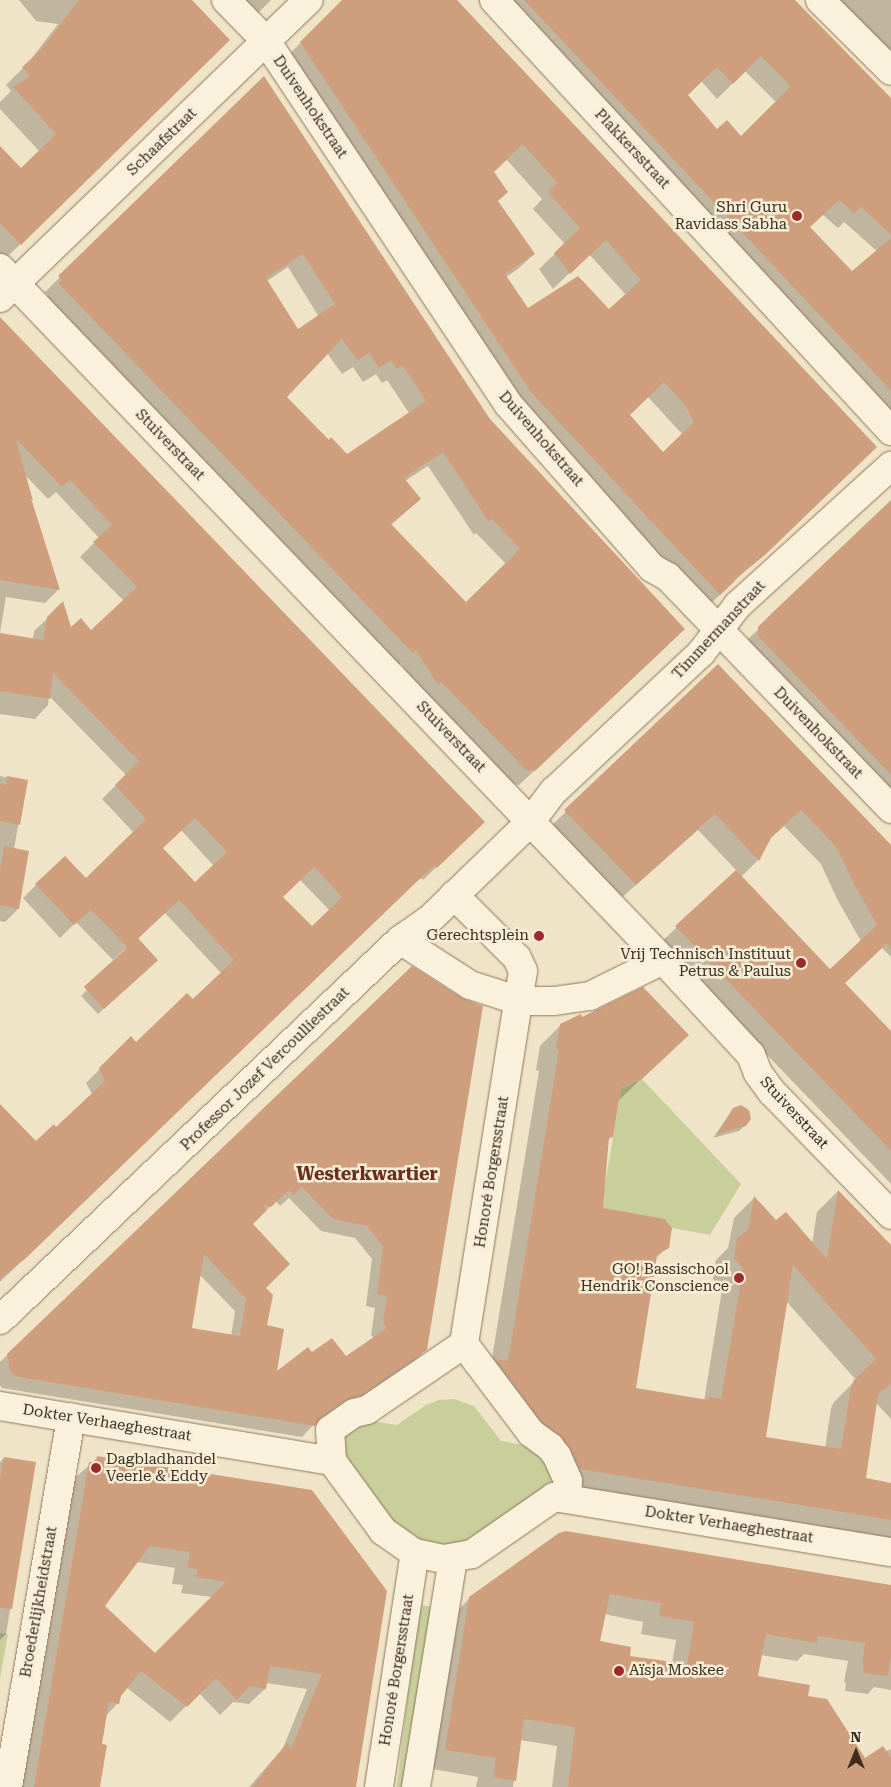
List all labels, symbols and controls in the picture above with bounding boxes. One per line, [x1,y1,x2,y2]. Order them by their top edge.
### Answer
street label: Duivenhokstraat [269,52,351,162]
street label: Schaafstraat [123,104,201,180]
street label: Plakkersstraat [591,105,673,193]
place label: Shri Guru Ravidass Sabha [675,198,787,233]
marker: Shri Guru Ravidass Sabha [791,210,803,222]
street label: Duivenhokstraat [495,388,587,490]
street label: Stuiverstraat [132,406,208,484]
street label: Timmermanstraat [669,577,769,683]
street label: Duivenhokstraat [770,683,866,783]
street label: Stuiverstraat [413,698,489,776]
place label: Gerechtsplein [427,927,529,945]
marker: Gerechtsplein [533,930,545,942]
place label: Vrij Technisch Instituut Petrus & Paulus [620,945,791,980]
marker: Vrij Technisch Instituut Petrus & Paulus [795,957,807,969]
street label: Professor Jozef Vercoulliestraat [177,983,353,1155]
street label: Stuiverstraat [756,1073,832,1153]
street label: Honoré Borgersstraat [471,1095,513,1249]
district label: Westerkwartier [296,1163,438,1185]
place label: GO! Bassischool Hendrik Conscience [580,1260,729,1295]
marker: GO! Bassischool Hendrik Conscience [733,1272,745,1284]
street label: Dokter Verhaeghestraat [21,1401,193,1445]
place label: Dagbladhandel Veerle & Eddy [106,1450,216,1485]
marker: Dagbladhandel Veerle & Eddy [90,1462,102,1474]
street label: Dokter Verhaeghestraat [643,1503,815,1547]
street label: Broederlijkheidstraat [17,1525,61,1679]
street label: Honoré Borgersstraat [376,1593,418,1747]
place label: Aïsja Moskee [629,1662,724,1680]
marker: Aïsja Moskee [613,1665,625,1677]
north arrow [831,1727,881,1777]
text: N [851,1729,861,1745]

